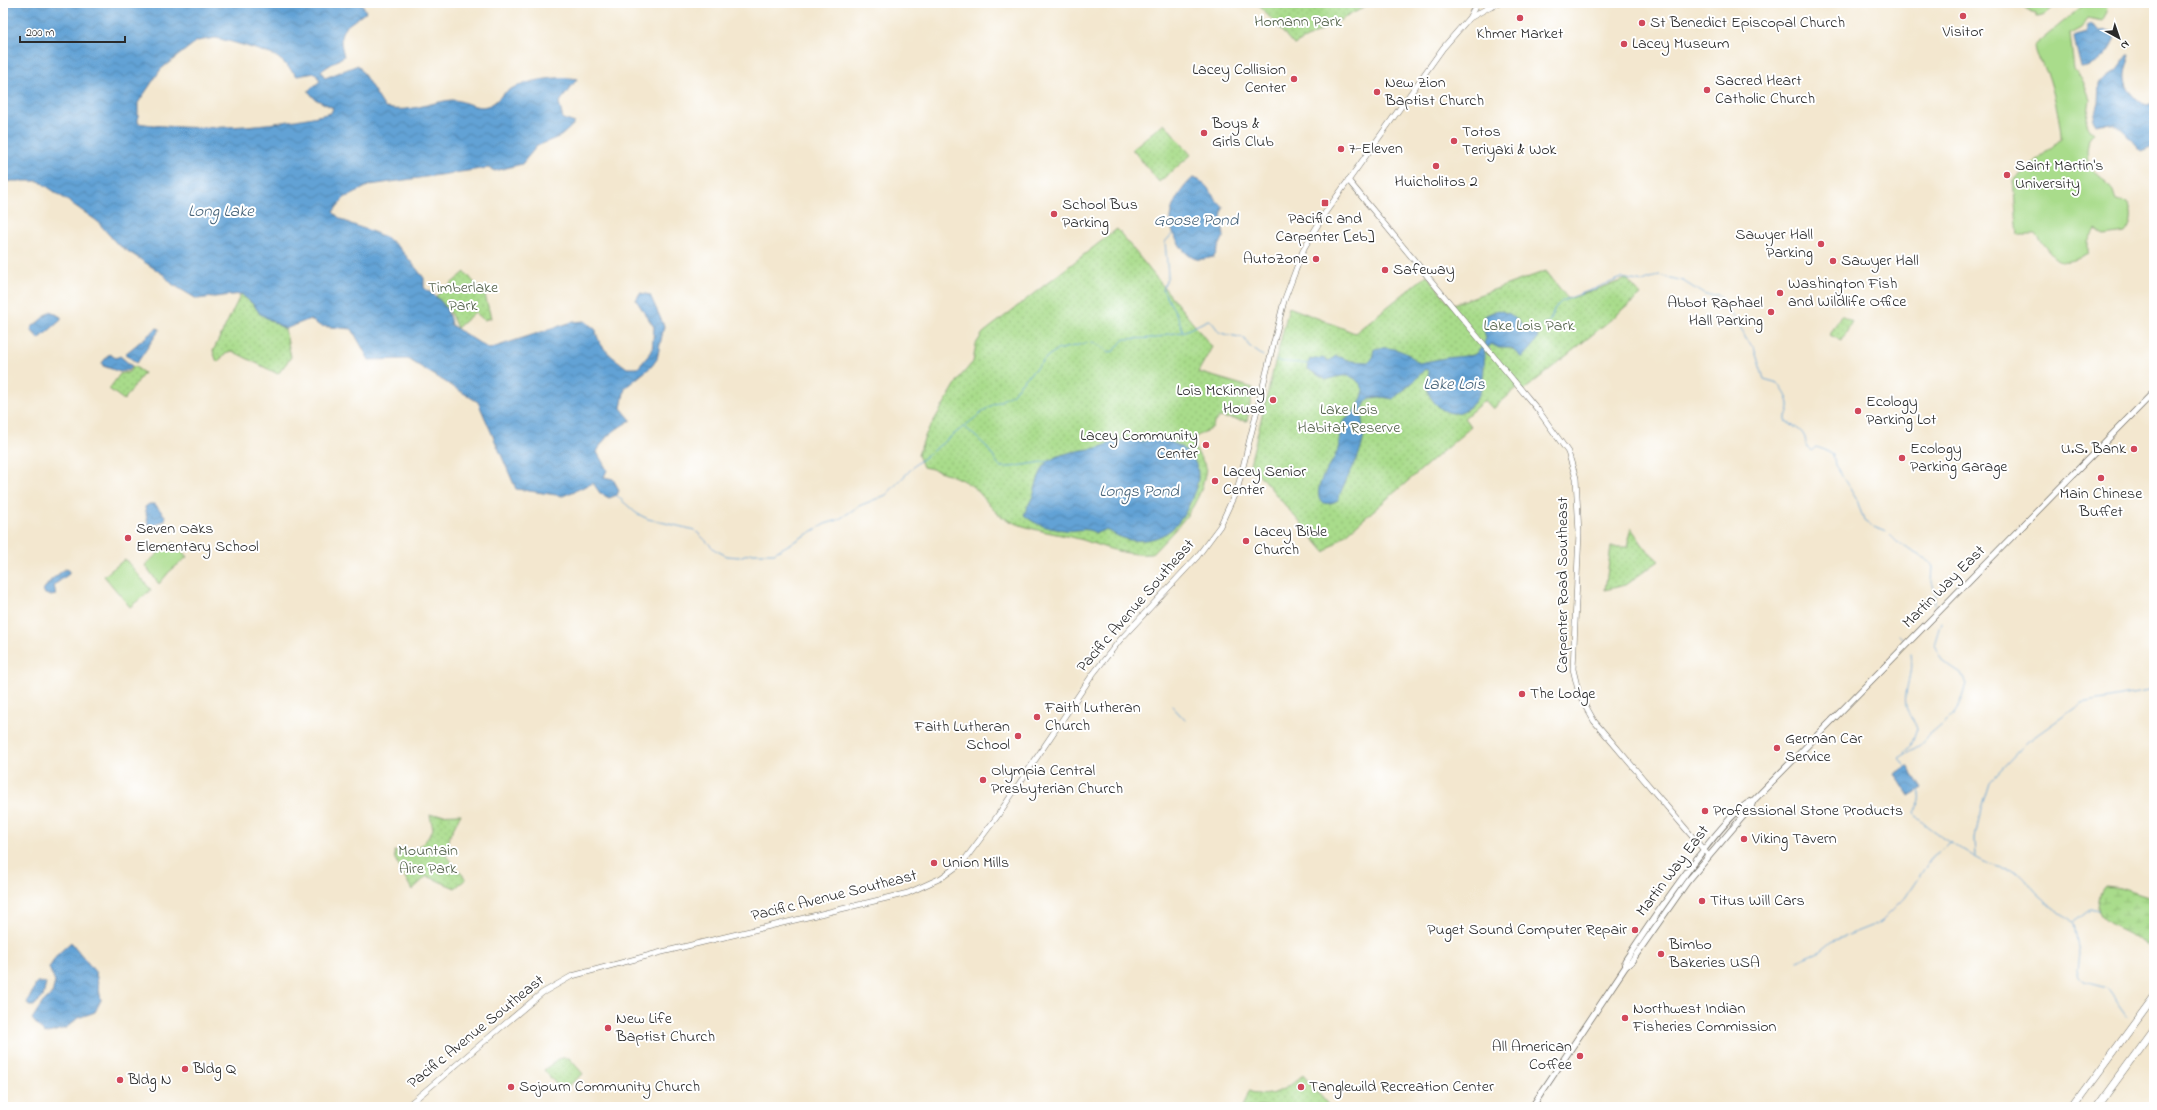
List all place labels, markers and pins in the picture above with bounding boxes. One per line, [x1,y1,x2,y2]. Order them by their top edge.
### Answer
place label: St Benedict Episcopal Church [1650,11,1845,35]
marker: Visitor [1958,11,1968,21]
marker: Khmer Market [1515,13,1525,23]
marker: St Benedict Episcopal Church [1637,18,1647,28]
place label: Visitor [1942,20,1983,44]
place label: Khmer Market [1477,22,1564,46]
place label: Lacey Museum [1632,32,1729,56]
marker: Lacey Museum [1619,39,1629,49]
place label: Lacey Collision Center [1192,58,1286,100]
place label: Sacred Heart Catholic Church [1715,69,1815,111]
place label: New Zion Baptist Church [1384,71,1484,113]
marker: Lacey Collision Center [1289,74,1299,84]
marker: Sacred Heart Catholic Church [1702,85,1712,95]
marker: New Zion Baptist Church [1372,87,1382,97]
place label: Boys & Girls Club [1211,112,1274,154]
place label: Totos Teriyaki & Wok [1462,120,1557,162]
marker: Boys & Girls Club [1199,128,1209,138]
marker: Totos Teriyaki & Wok [1449,136,1459,146]
place label: 7-Eleven [1349,137,1403,161]
marker: 7-Eleven [1336,144,1346,154]
place label: Saint Martin's University [2015,154,2103,196]
marker: Huicholitos 2 [1431,161,1441,171]
place label: Huicholitos 2 [1394,170,1478,194]
marker: Saint Martin's University [2002,170,2012,180]
place label: School Bus Parking [1062,193,1138,235]
marker: Pacific and Carpenter [eb] [1320,198,1330,208]
place label: Pacific and Carpenter [eb] [1276,207,1375,249]
marker: School Bus Parking [1049,209,1059,219]
place label: Sawyer Hall Parking [1735,223,1813,265]
marker: Sawyer Hall Parking [1816,239,1826,249]
place label: AutoZone [1243,247,1309,271]
place label: Sawyer Hall [1841,249,1919,273]
marker: AutoZone [1311,254,1321,264]
marker: Sawyer Hall [1828,256,1838,266]
place label: Safeway [1393,258,1455,282]
marker: Safeway [1380,265,1390,275]
place label: Washington Fish and Wildlife Office [1788,272,1907,314]
marker: Washington Fish and Wildlife Office [1775,288,1785,298]
place label: Abbot Raphael Hall Parking [1667,291,1763,333]
marker: Abbot Raphael Hall Parking [1766,307,1776,317]
place label: Lois McKinney House [1176,379,1266,421]
place label: Ecology Parking Lot [1866,390,1937,432]
marker: Lois McKinney House [1268,395,1278,405]
marker: Ecology Parking Lot [1853,406,1863,416]
place label: Lacey Community Center [1080,424,1198,466]
place label: Ecology Parking Garage [1910,437,2008,479]
place label: U.S. Bank [2061,437,2127,461]
marker: Lacey Community Center [1201,440,1211,450]
marker: U.S. Bank [2129,444,2139,454]
marker: Ecology Parking Garage [1897,453,1907,463]
place label: Lacey Senior Center [1223,460,1306,502]
marker: Main Chinese Buffet [2096,473,2106,483]
marker: Lacey Senior Center [1210,476,1220,486]
place label: Main Chinese Buffet [2060,482,2143,524]
place label: Seven Oaks Elementary School [136,517,259,559]
place label: Lacey Bible Church [1254,520,1328,562]
marker: Seven Oaks Elementary School [123,533,133,543]
marker: Lacey Bible Church [1241,536,1251,546]
place label: The Lodge [1530,682,1596,706]
marker: The Lodge [1517,689,1527,699]
place label: Faith Lutheran Church [1044,696,1141,738]
marker: Faith Lutheran Church [1032,712,1042,722]
place label: Faith Lutheran School [913,715,1010,757]
place label: German Car Service [1785,727,1863,769]
marker: Faith Lutheran School [1013,731,1023,741]
marker: German Car Service [1772,743,1782,753]
place label: Olympia Central Presbyterian Church [991,759,1123,801]
marker: Olympia Central Presbyterian Church [978,775,988,785]
place label: Professional Stone Products [1713,799,1903,823]
marker: Professional Stone Products [1700,806,1710,816]
place label: Viking Tavern [1751,827,1837,851]
marker: Viking Tavern [1739,834,1749,844]
place label: Union Mills [942,851,1009,875]
marker: Union Mills [929,858,939,868]
place label: Titus Will Cars [1710,889,1805,913]
marker: Titus Will Cars [1697,896,1707,906]
place label: Puget Sound Computer Repair [1427,918,1627,942]
marker: Puget Sound Computer Repair [1630,925,1640,935]
place label: Bimbo Bakeries USA [1668,933,1760,975]
marker: Bimbo Bakeries USA [1656,949,1666,959]
place label: Northwest Indian Fisheries Commission [1632,997,1777,1039]
place label: New Life Baptist Church [615,1007,715,1049]
marker: Northwest Indian Fisheries Commission [1620,1013,1630,1023]
marker: New Life Baptist Church [603,1023,613,1033]
place label: All American Coffee [1492,1035,1573,1077]
marker: All American Coffee [1575,1051,1585,1061]
place label: Bldg Q [192,1057,237,1081]
marker: Bldg Q [180,1064,190,1074]
place label: Bldg N [127,1068,172,1092]
marker: Bldg N [115,1075,125,1085]
place label: Sojourn Community Church [519,1075,700,1099]
place label: Tanglewild Recreation Center [1309,1075,1494,1099]
marker: Sojourn Community Church [506,1082,516,1092]
marker: Tanglewild Recreation Center [1296,1082,1306,1092]

